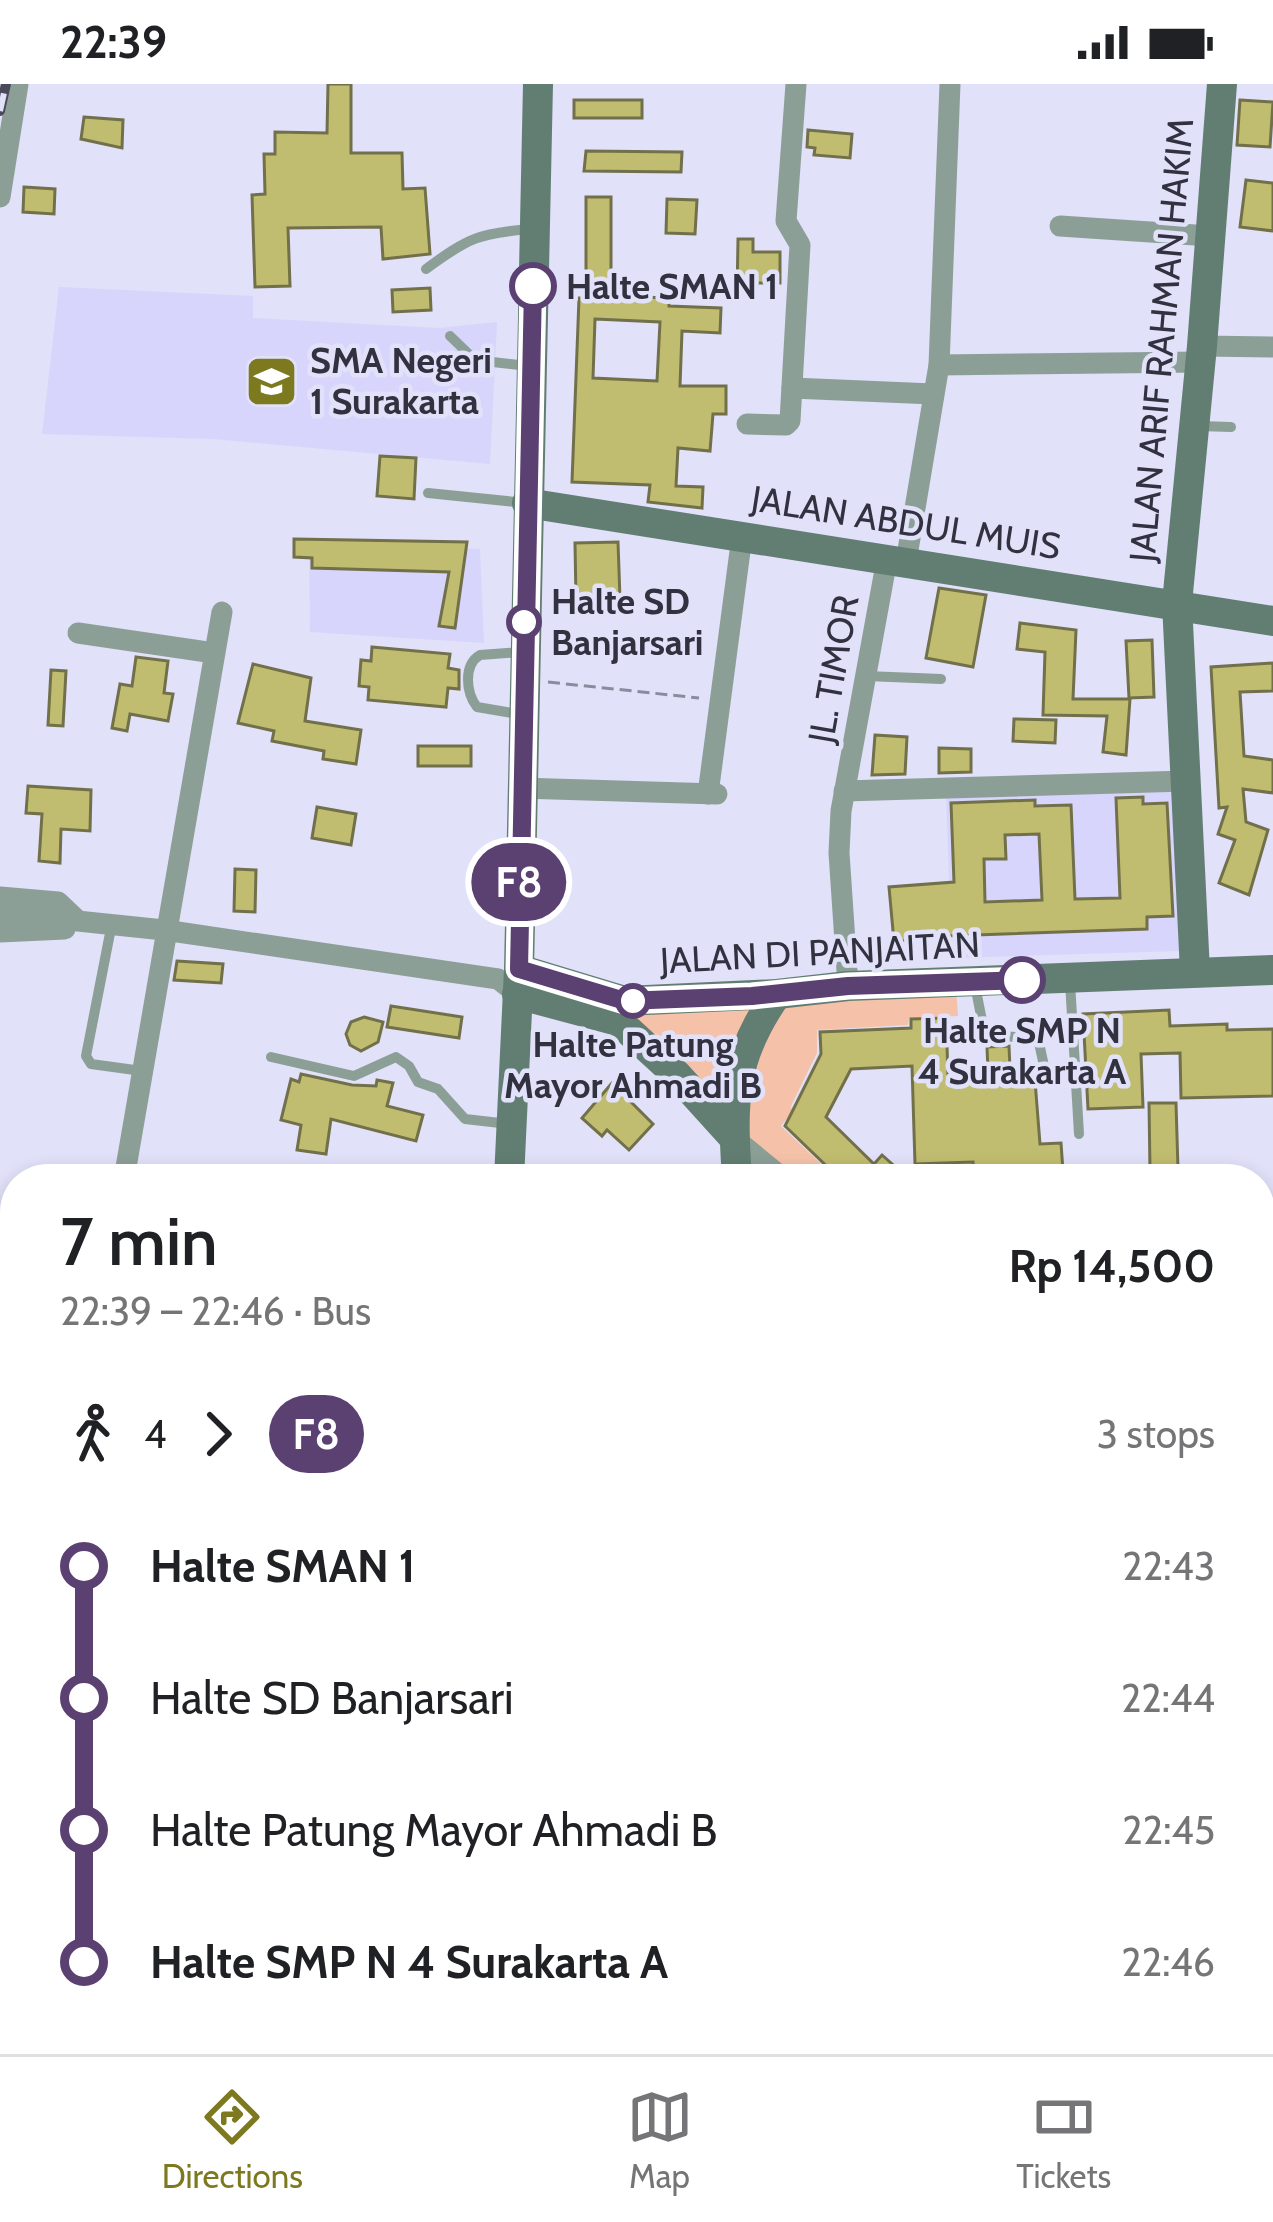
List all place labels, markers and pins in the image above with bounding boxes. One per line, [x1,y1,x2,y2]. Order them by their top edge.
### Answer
marker: Halte SMAN 1 [511,264,555,308]
place label: Halte SMAN 1 [566,264,778,308]
place label: SMA Negeri 1 Surakarta [310,338,492,423]
school or university icon: SMA Negeri 1 Surakarta [243,353,299,409]
place label: Halte SD Banjarsari [551,579,703,664]
marker: Halte SD Banjarsari [508,606,540,638]
marker: Halte SMP N 4 Surakarta A [1000,958,1044,1002]
marker: Halte Patung Mayor Ahmadi B [617,985,649,1017]
place label: Halte SMP N 4 Surakarta A [918,1008,1127,1093]
place label: Halte Patung Mayor Ahmadi B [504,1022,762,1107]

